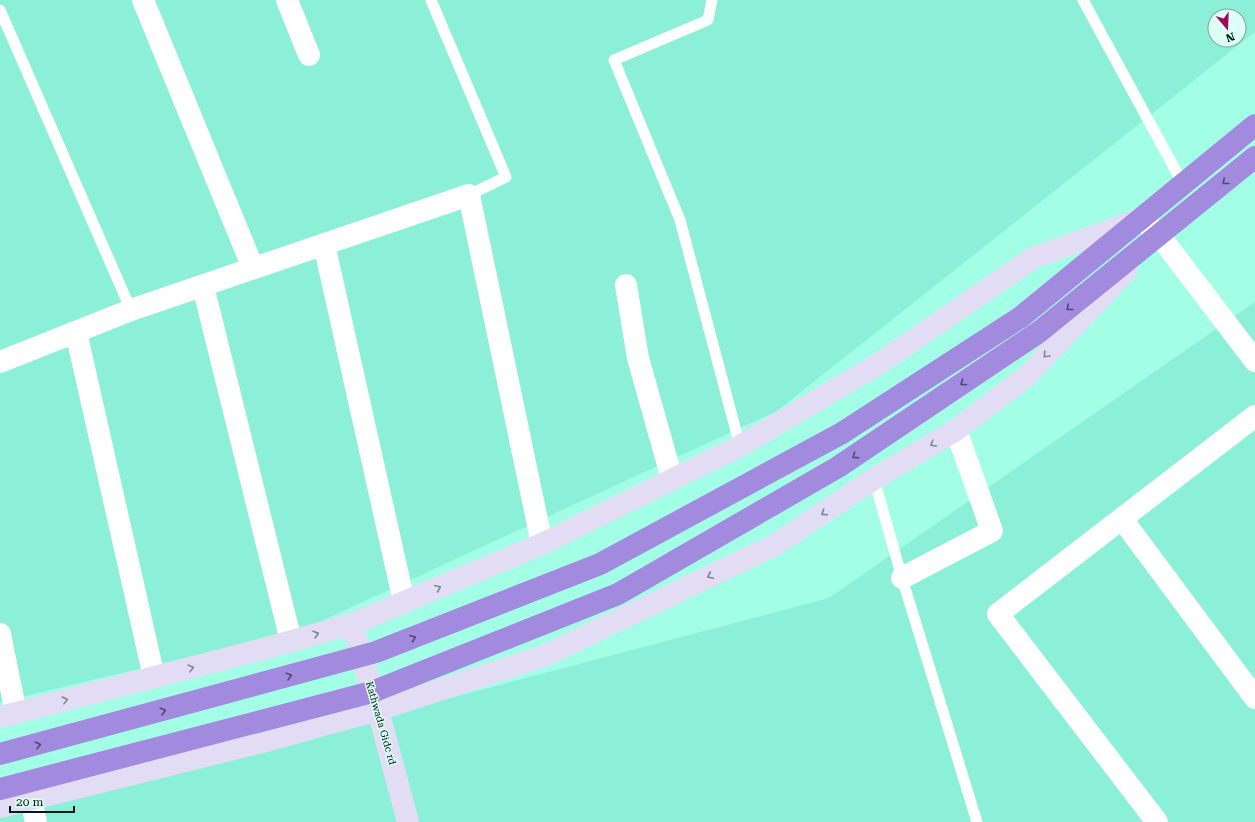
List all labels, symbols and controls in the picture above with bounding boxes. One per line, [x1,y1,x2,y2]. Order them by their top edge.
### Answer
north arrow [1207,8,1247,48]
text: N [1223,29,1236,45]
one-way arrow [1222,177,1229,184]
one-way arrow [1067,303,1074,310]
one-way arrow [1044,350,1051,358]
one-way arrow [961,378,968,385]
one-way arrow [930,439,937,446]
one-way arrow [853,451,860,458]
one-way arrow [821,508,828,515]
one-way arrow [707,571,715,579]
one-way arrow [433,585,441,593]
one-way arrow [313,630,320,639]
one-way arrow [409,634,416,642]
one-way arrow [187,664,194,673]
one-way arrow [285,672,292,681]
street label: Kathwada Gidc rd [364,680,398,767]
one-way arrow [61,696,68,705]
one-way arrow [160,707,167,715]
one-way arrow [35,741,41,749]
scale bar [10,788,74,814]
text: 20 m [16,795,43,809]

